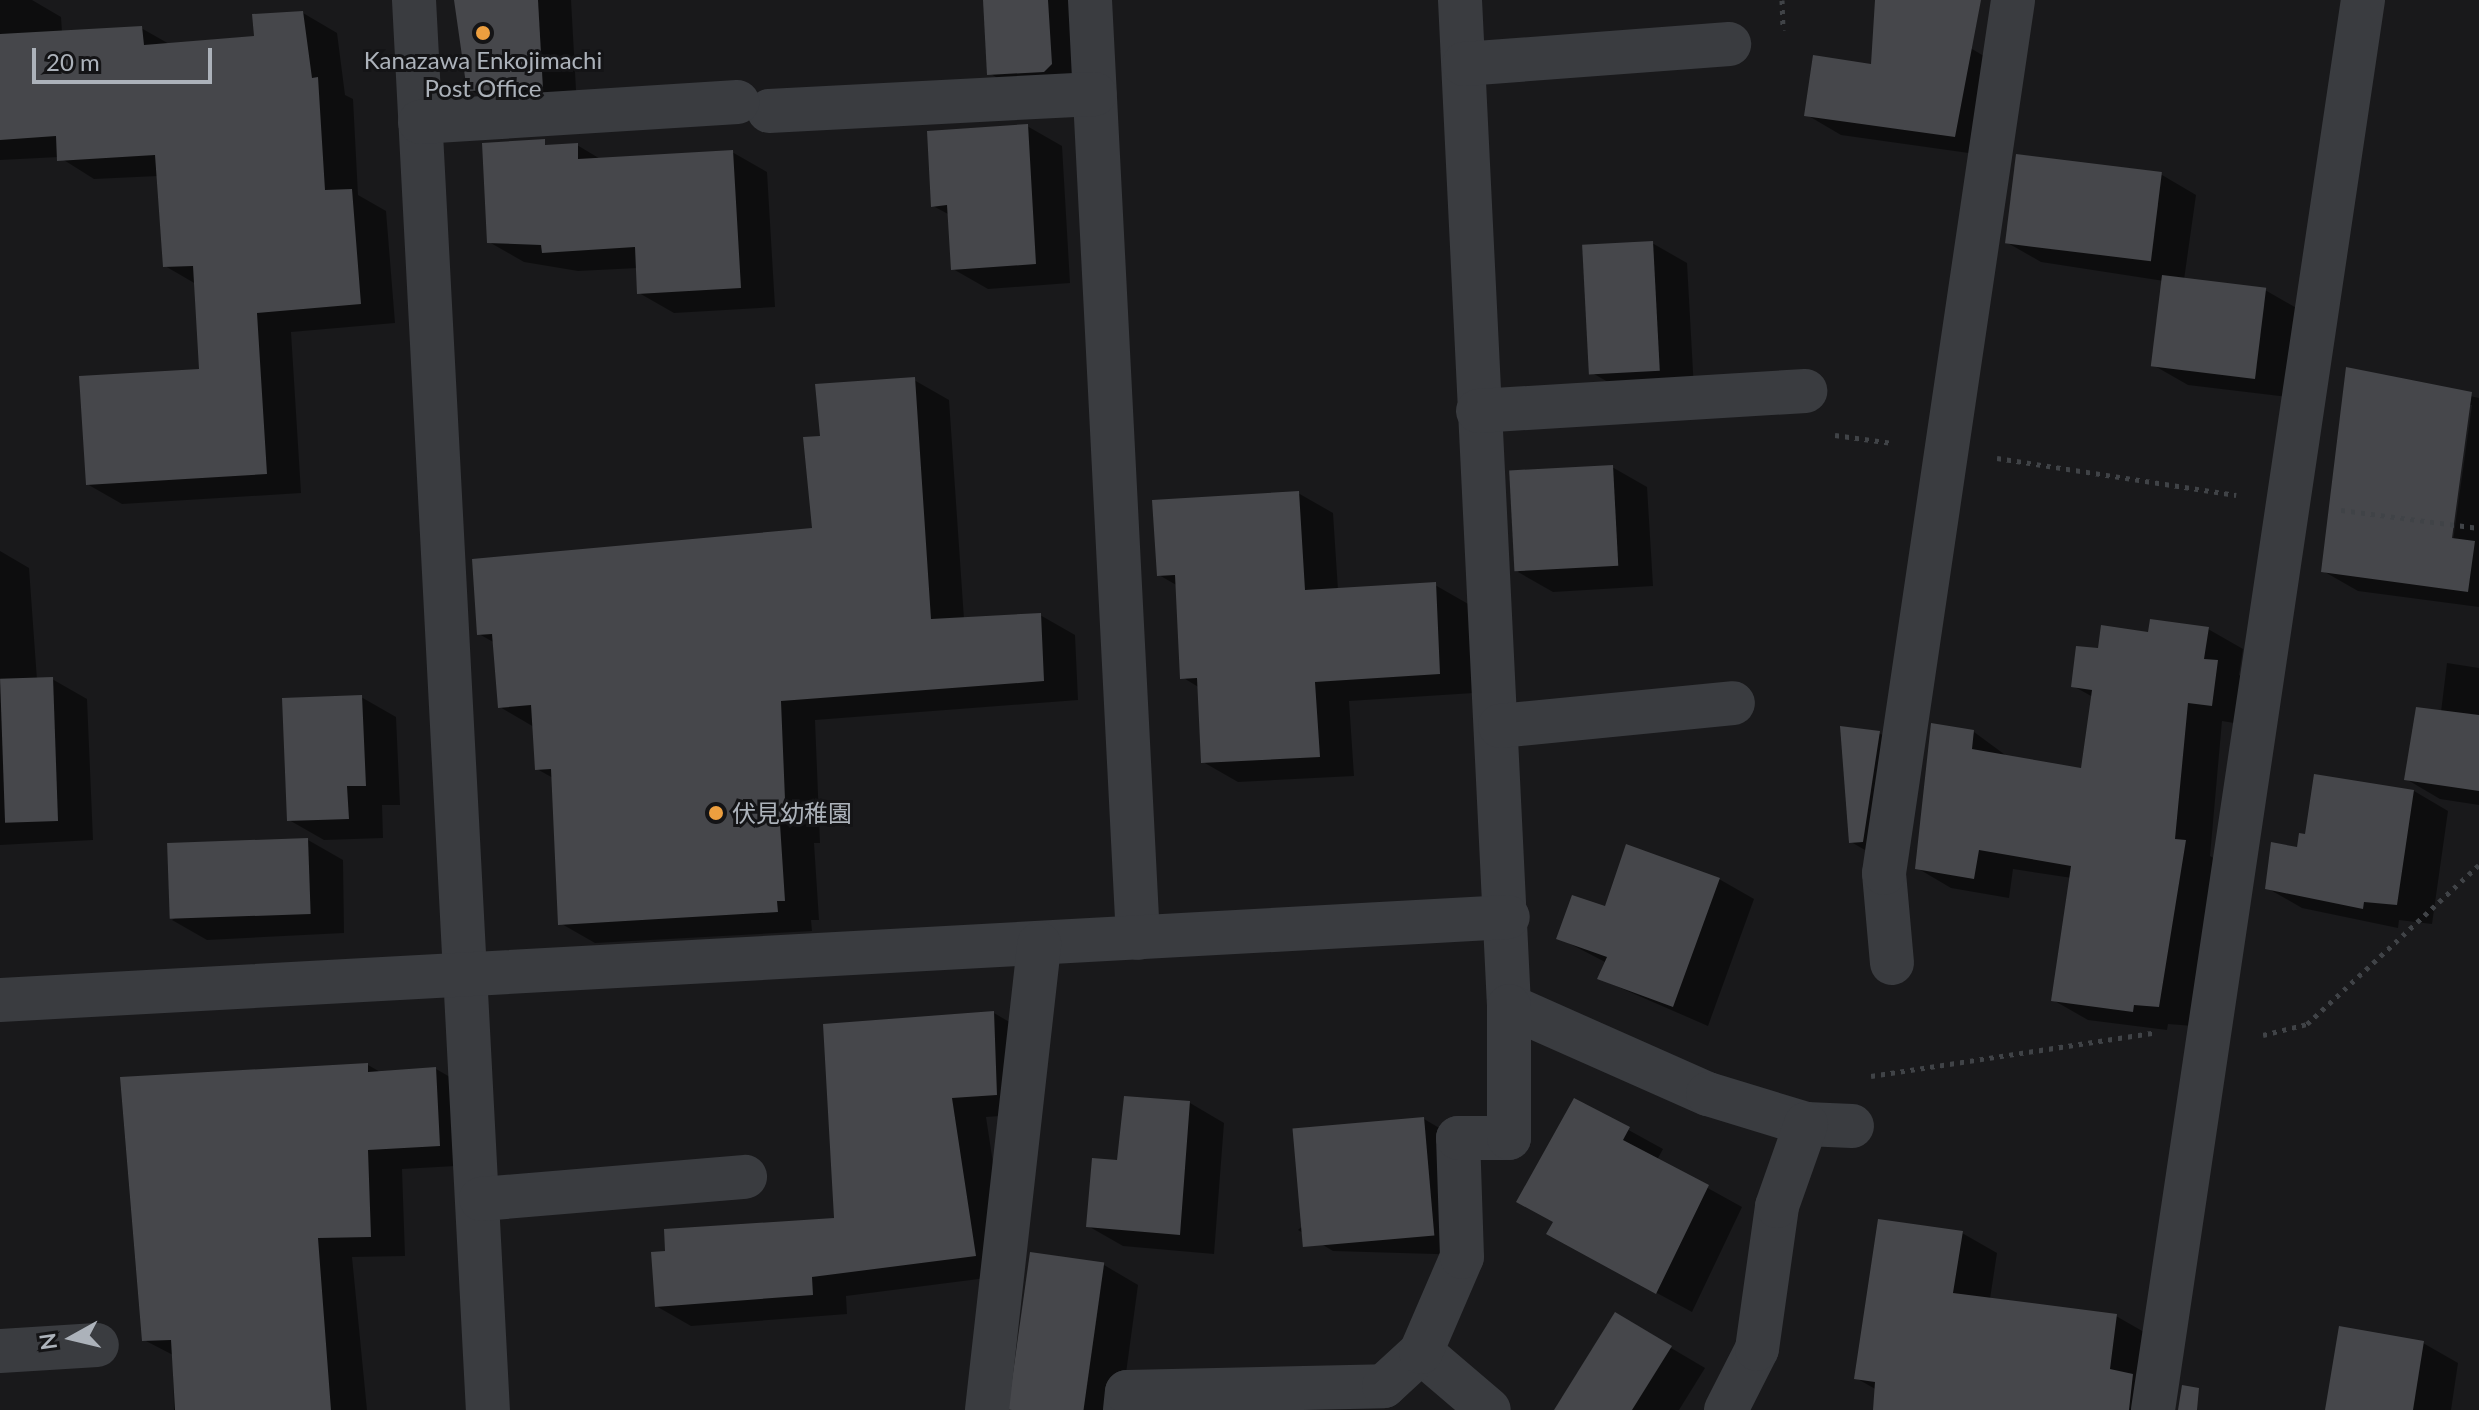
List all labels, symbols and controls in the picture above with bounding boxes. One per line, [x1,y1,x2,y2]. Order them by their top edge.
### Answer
marker: Kanazawa Enkojimachi Post Office [474,24,492,42]
scale bar [36,32,216,82]
place label: Kanazawa Enkojimachi Post Office [364,46,602,102]
text: 20 m [46,47,100,76]
place label: 伏見幼稚園 [732,799,852,827]
marker: 伏見幼稚園 [707,804,725,822]
north arrow [32,1298,112,1378]
text: N [33,1331,62,1352]

